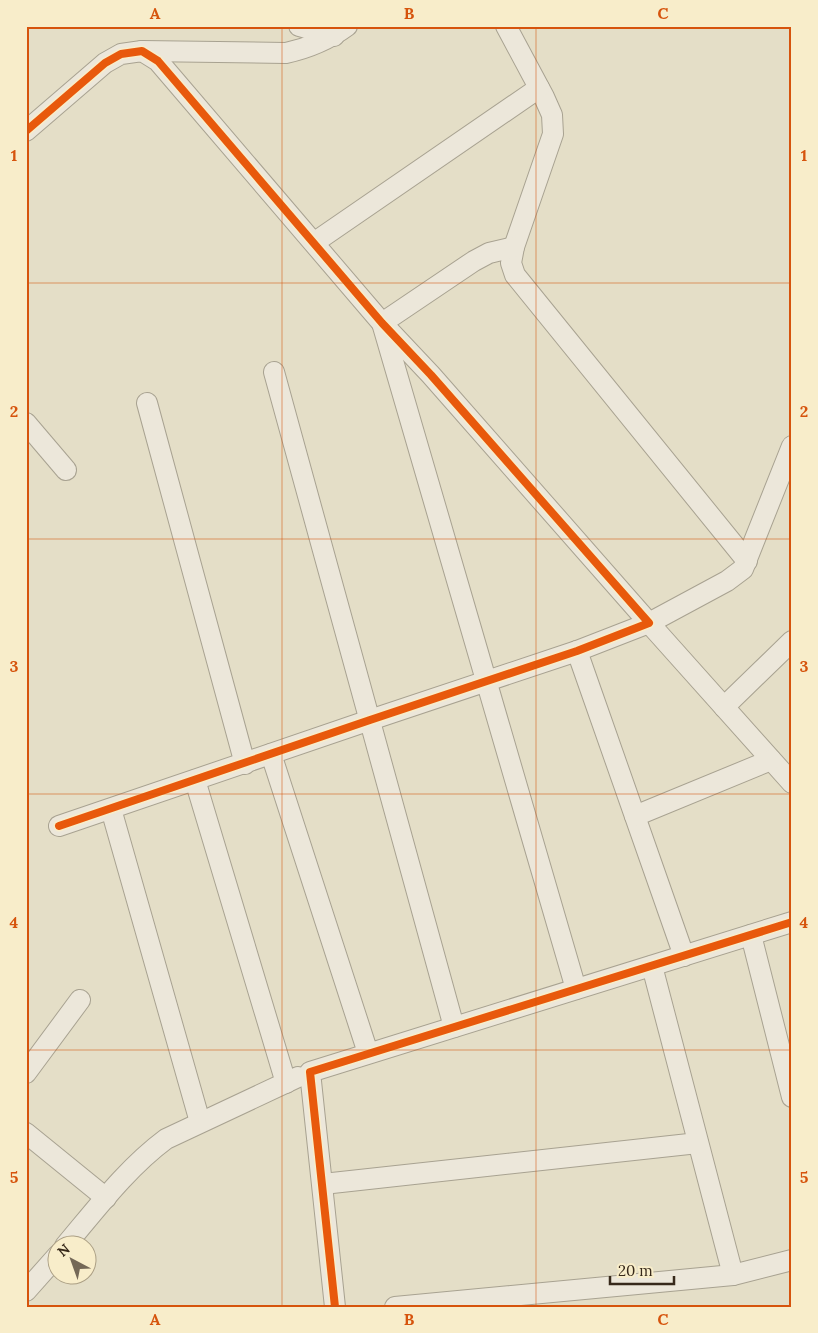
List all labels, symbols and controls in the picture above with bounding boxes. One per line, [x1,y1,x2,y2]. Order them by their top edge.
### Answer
text: A [150,3,161,23]
text: B [404,3,415,23]
text: C [657,3,669,23]
text: 1 [11,145,17,165]
text: 1 [801,145,807,165]
text: 2 [10,401,18,421]
text: 2 [800,401,808,421]
text: 3 [10,656,19,676]
text: 3 [800,656,809,676]
text: 4 [10,912,19,932]
text: 4 [800,912,809,932]
text: 5 [10,1167,19,1187]
text: 5 [800,1167,809,1187]
north arrow [48,1236,98,1286]
text: N [53,1240,74,1261]
scale bar [610,1253,674,1285]
text: 20 m [618,1261,653,1280]
text: A [150,1309,161,1329]
text: B [404,1309,415,1329]
text: C [657,1309,669,1329]

